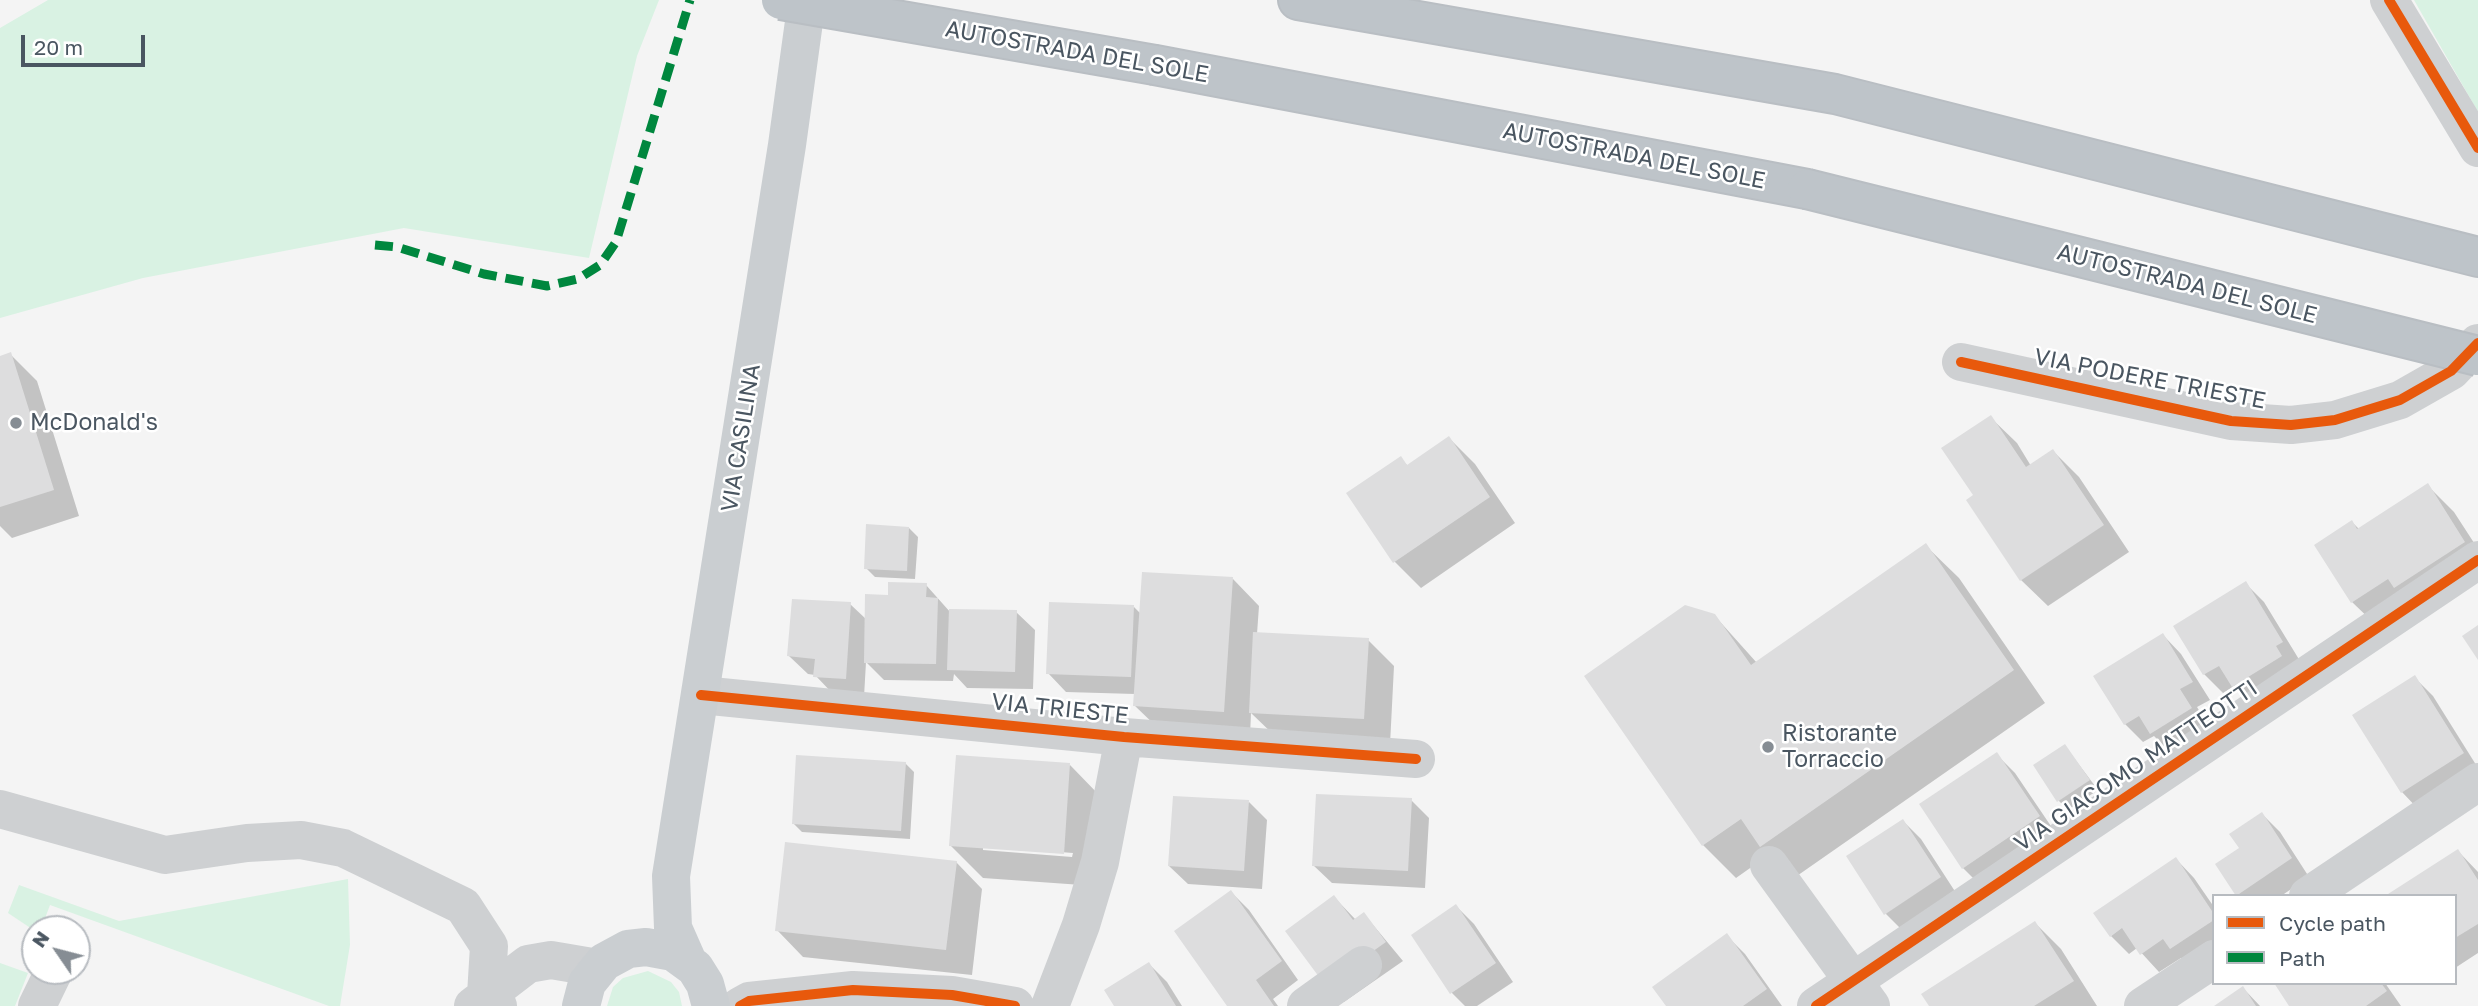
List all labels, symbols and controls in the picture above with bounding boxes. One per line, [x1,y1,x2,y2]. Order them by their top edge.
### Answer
street label: AUTOSTRADA DEL SOLE [943,15,1211,89]
scale bar [24,21,149,65]
text: 20 m [34,34,83,60]
street label: AUTOSTRADA DEL SOLE [1500,117,1768,195]
street label: AUTOSTRADA DEL SOLE [2054,238,2320,330]
street label: VIA PODERE TRIESTE [2032,343,2268,415]
street label: VIA CASILINA [716,362,766,514]
place label: McDonald's [30,409,158,437]
marker: McDonald's [8,415,24,431]
street label: VIA GIACOMO MATTEOTTI [2009,674,2263,858]
street label: VIA TRIESTE [990,688,1130,730]
place label: Ristorante Torraccio [1782,720,1897,774]
marker: Ristorante Torraccio [1760,739,1776,755]
legend [2212,894,2457,985]
text: Cycle path [2279,910,2386,936]
north arrow [21,915,91,985]
text: N [26,926,54,951]
text: Path [2279,945,2326,971]

